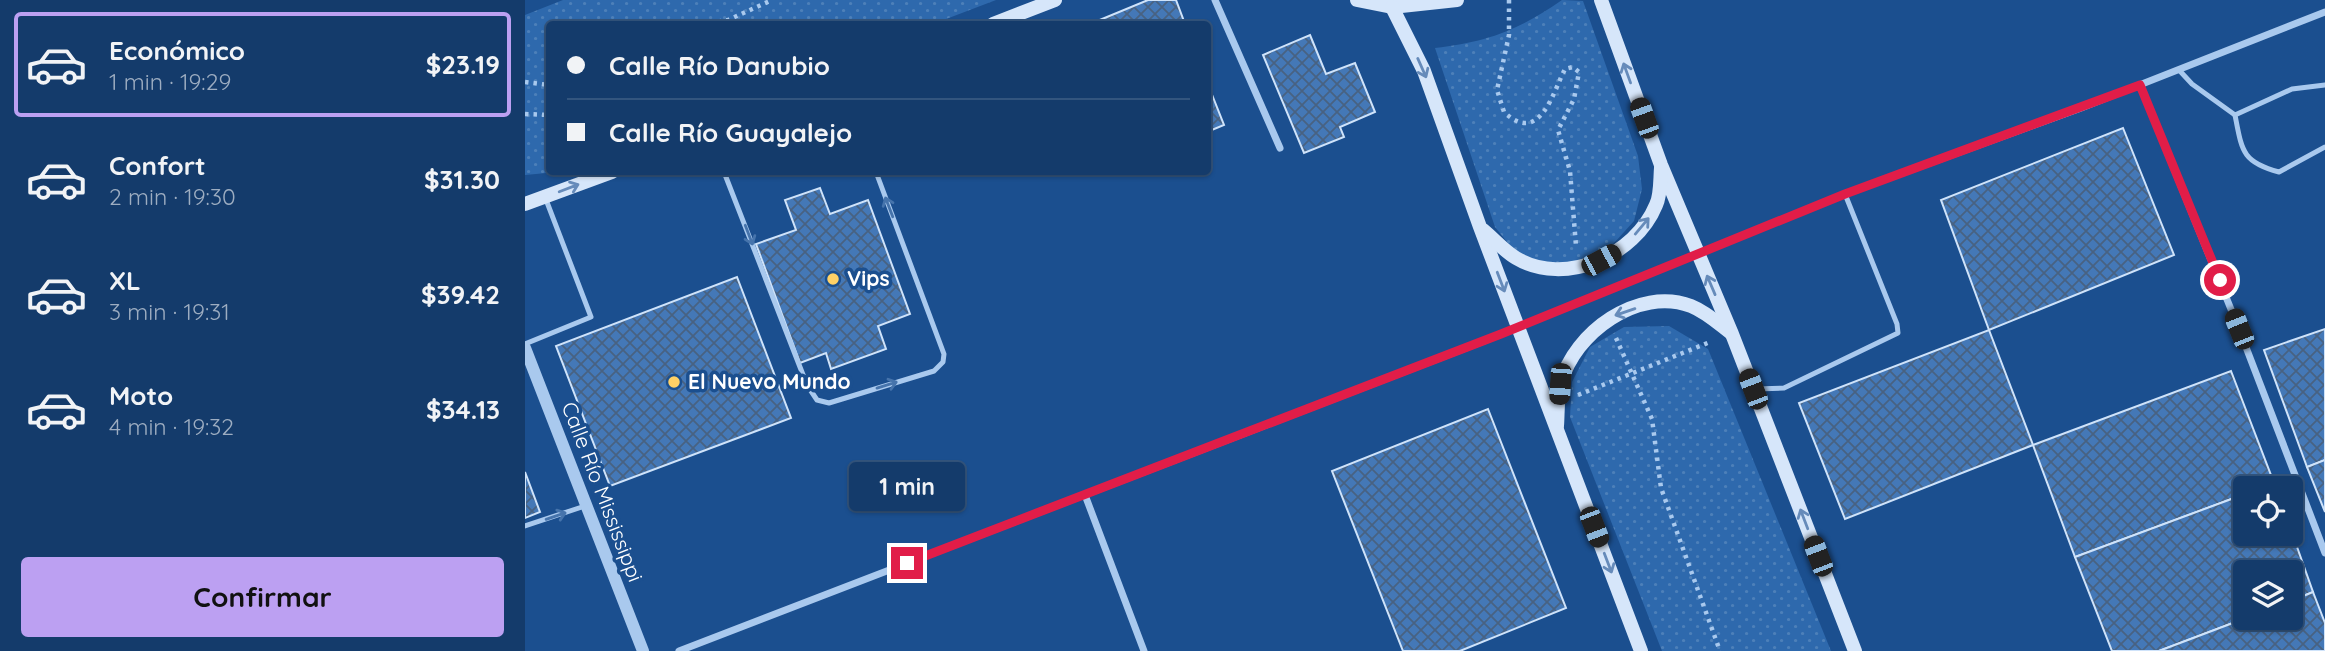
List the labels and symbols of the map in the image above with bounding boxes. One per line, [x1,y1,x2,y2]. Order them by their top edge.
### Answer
one-way arrow [1416,57,1429,79]
one-way arrow [1620,62,1633,84]
car [1627,95,1662,141]
one-way arrow [557,181,579,193]
one-way arrow [882,196,894,218]
one-way arrow [1634,217,1649,235]
one-way arrow [743,224,756,246]
car [1578,241,1625,279]
route start [2204,264,2236,296]
place label: Vips [847,265,890,291]
one-way arrow [1495,270,1508,292]
marker: Vips [825,271,841,287]
one-way arrow [1704,274,1717,296]
car [2222,306,2257,352]
one-way arrow [1615,307,1637,319]
car [1549,362,1572,406]
car [1736,366,1771,412]
place label: El Nuevo Mundo [688,368,851,394]
marker: El Nuevo Mundo [666,374,682,390]
one-way arrow [875,378,897,391]
street label: Calle Río Mississippi [557,398,649,585]
callout: 1 min [849,462,965,510]
car [1577,504,1612,550]
one-way arrow [1796,508,1809,530]
one-way arrow [544,509,566,521]
car [1801,533,1836,579]
route end [891,547,923,579]
one-way arrow [1602,552,1615,574]

